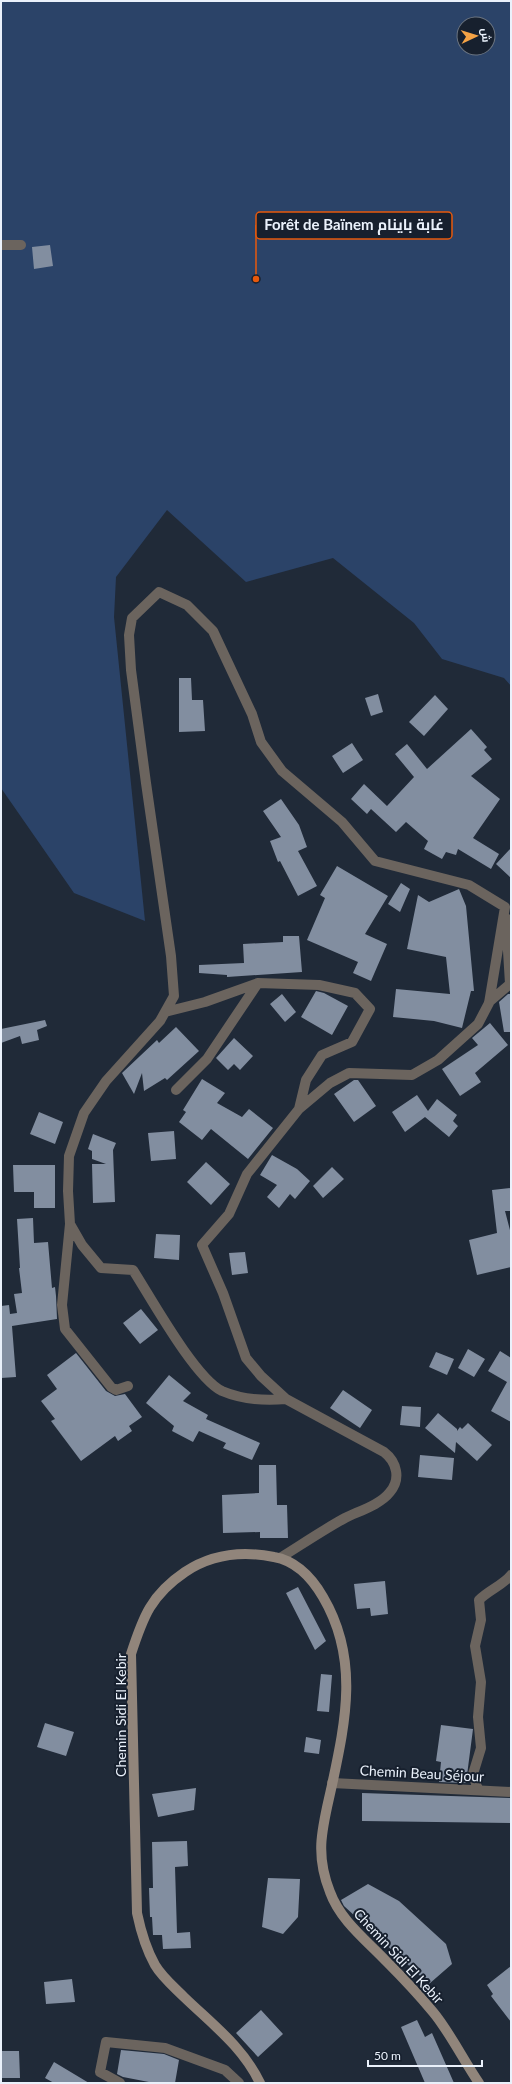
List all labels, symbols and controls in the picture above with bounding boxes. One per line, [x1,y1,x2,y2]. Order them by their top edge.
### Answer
north arrow [456,16,496,56]
text: ش [479,28,493,43]
callout: Forêt de Baïnem غابة باينام [256,212,452,239]
text: Forêt de Baïnem غابة باينام [264,215,444,235]
street label: Chemin Sidi El Kebir [112,1653,129,1777]
street label: Chemin Beau Séjour [359,1761,485,1785]
street label: Chemin Sidi El Kebir [351,1905,447,2007]
scale bar [368,2042,482,2068]
text: 50 m [374,2048,401,2063]

